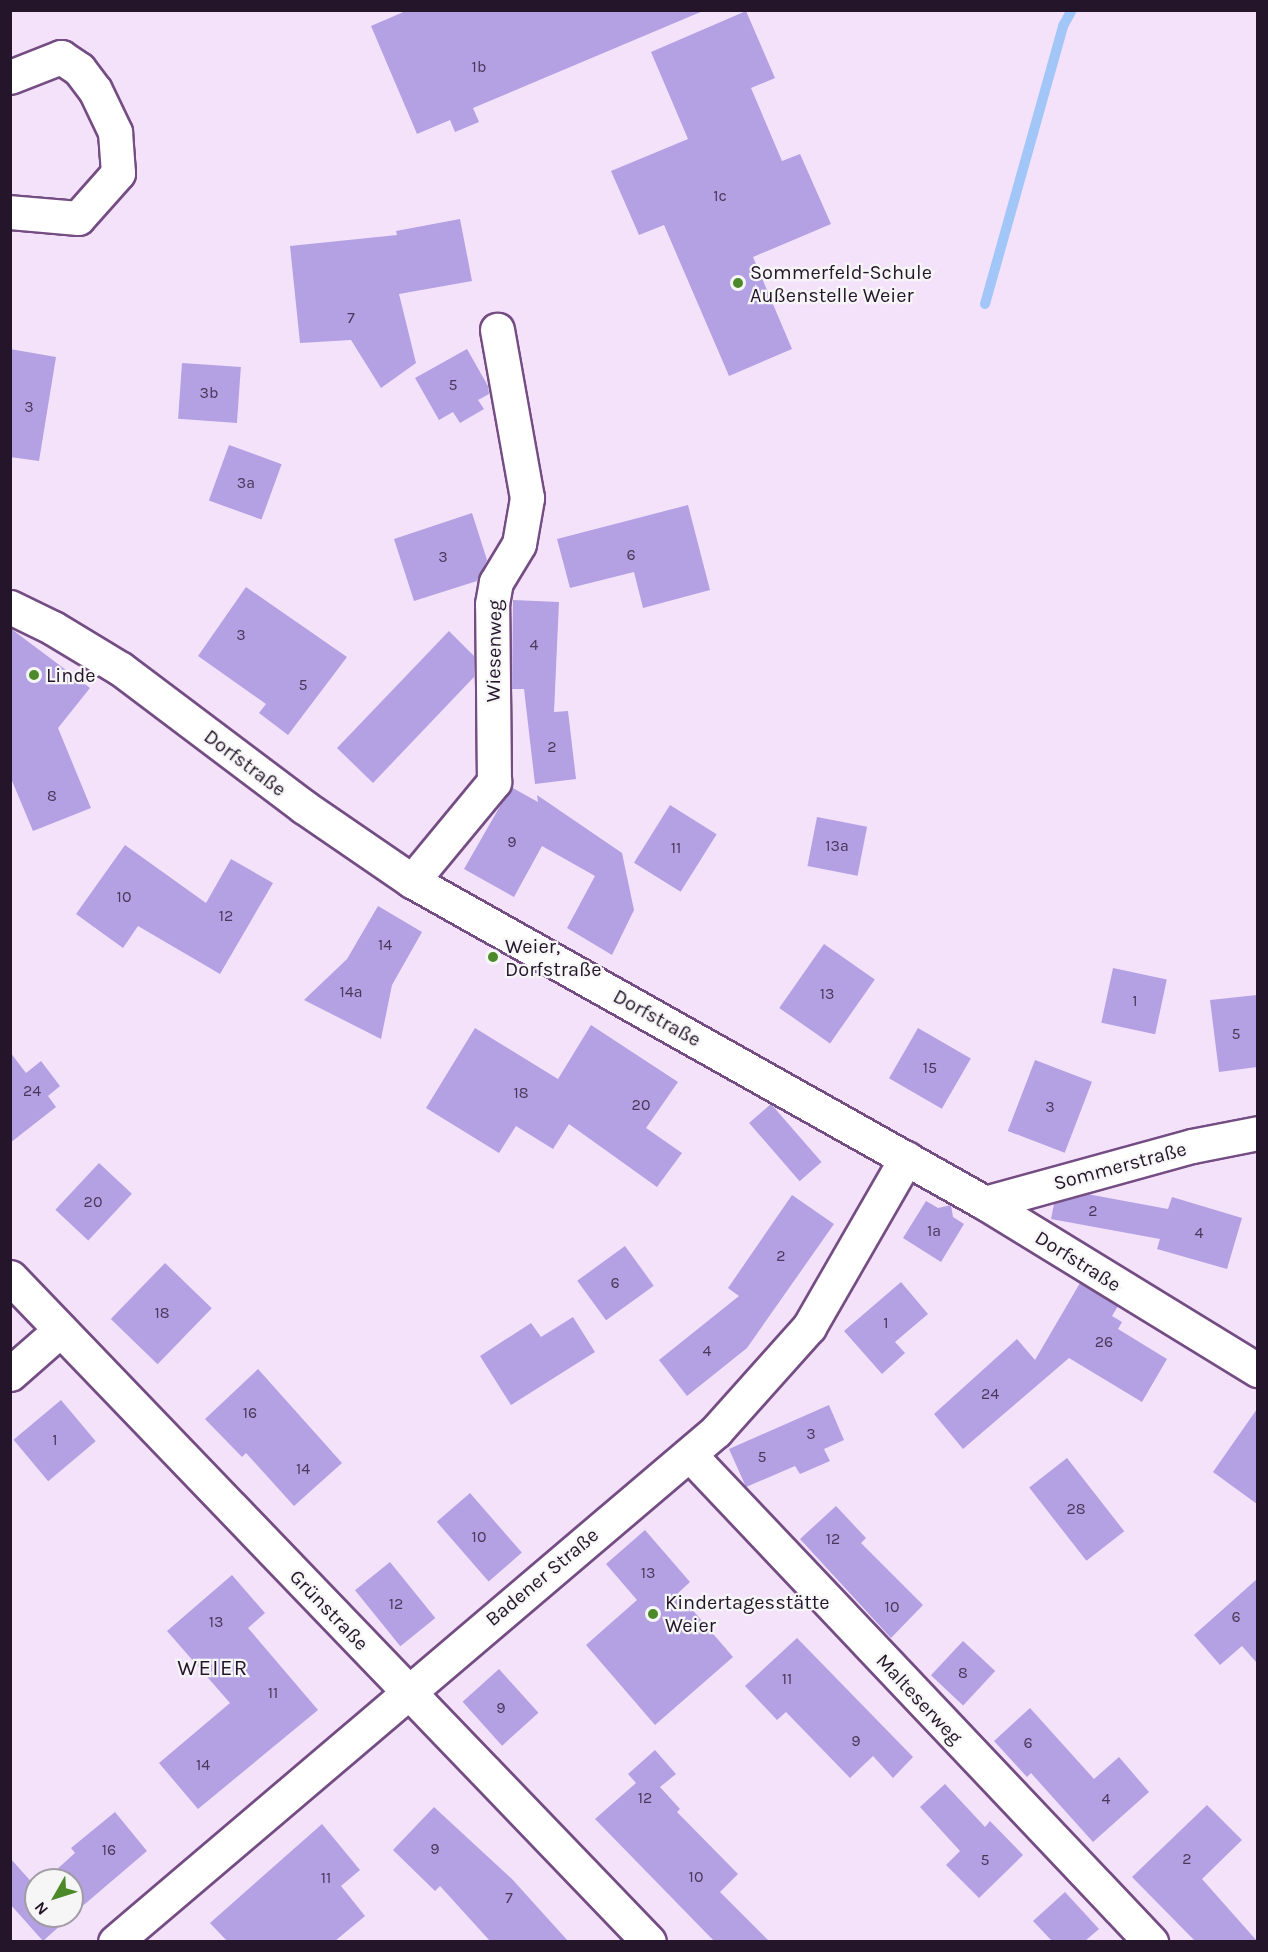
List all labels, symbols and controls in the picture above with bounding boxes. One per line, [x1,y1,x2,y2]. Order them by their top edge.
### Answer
house number: 1b [472,57,486,77]
house number: 1c [713,186,727,206]
place label: Sommerfeld-Schule Außenstelle Weier [750,260,932,307]
marker: Sommerfeld-Schule Außenstelle Weier [731,276,745,290]
house number: 7 [347,308,355,328]
house number: 5 [448,375,458,395]
house number: 3b [200,383,218,403]
house number: 3 [24,397,34,417]
house number: 3a [237,473,255,493]
house number: 6 [626,545,636,565]
house number: 3 [438,547,448,567]
street label: Wiesenweg [481,599,507,703]
house number: 3 [236,625,246,645]
house number: 4 [530,635,538,655]
place label: Linde [46,663,95,687]
marker: Linde [27,668,41,682]
house number: 5 [298,675,308,695]
street label: Dorfstraße [199,724,291,802]
house number: 2 [547,737,557,757]
house number: 8 [47,786,57,806]
house number: 9 [507,832,517,852]
house number: 13a [825,836,849,856]
house number: 11 [671,838,681,858]
house number: 10 [117,887,131,907]
house number: 12 [219,906,233,926]
place label: Weier, Dorfstraße [505,934,602,981]
house number: 14 [378,935,392,955]
marker: Weier, Dorfstraße [486,950,500,964]
house number: 14a [339,982,363,1002]
street label: Dorfstraße [609,984,705,1052]
house number: 13 [820,984,834,1004]
house number: 1 [1132,991,1138,1011]
house number: 5 [1231,1024,1241,1044]
house number: 15 [923,1058,937,1078]
house number: 24 [23,1081,41,1101]
house number: 18 [513,1083,529,1103]
house number: 20 [632,1095,650,1115]
house number: 3 [1045,1097,1055,1117]
street label: Sommerstraße [1051,1137,1189,1195]
house number: 20 [84,1192,102,1212]
house number: 2 [1088,1201,1098,1221]
house number: 1a [927,1221,941,1241]
house number: 4 [1195,1223,1203,1243]
street label: Dorfstraße [1031,1225,1125,1297]
house number: 2 [776,1246,786,1266]
house number: 6 [610,1273,620,1293]
house number: 18 [154,1303,170,1323]
house number: 1 [883,1313,889,1333]
house number: 26 [1095,1332,1113,1352]
house number: 4 [703,1341,711,1361]
house number: 24 [981,1384,999,1404]
house number: 16 [243,1403,257,1423]
house number: 3 [806,1424,816,1444]
house number: 1 [52,1430,58,1450]
house number: 5 [757,1447,767,1467]
house number: 14 [296,1459,310,1479]
house number: 28 [1066,1499,1086,1519]
street label: Badener Straße [481,1523,603,1631]
house number: 10 [472,1527,486,1547]
house number: 12 [826,1529,840,1549]
house number: 13 [641,1563,655,1583]
street label: Grünstraße [285,1565,373,1655]
place label: Kindertagesstätte Weier [665,1590,829,1637]
house number: 12 [389,1594,403,1614]
house number: 10 [885,1597,899,1617]
marker: Kindertagesstätte Weier [646,1607,660,1621]
house number: 6 [1231,1607,1241,1627]
house number: 13 [209,1612,223,1632]
street label: Malteserweg [871,1649,967,1749]
district label: WEIER [177,1656,249,1682]
house number: 8 [958,1663,968,1683]
house number: 11 [782,1669,792,1689]
house number: 11 [268,1683,278,1703]
house number: 9 [496,1698,506,1718]
house number: 9 [851,1731,861,1751]
house number: 6 [1023,1733,1033,1753]
house number: 14 [196,1755,210,1775]
house number: 12 [638,1788,652,1808]
house number: 4 [1102,1789,1110,1809]
house number: 9 [430,1839,440,1859]
house number: 16 [102,1840,116,1860]
house number: 2 [1182,1849,1192,1869]
house number: 5 [980,1850,990,1870]
house number: 10 [689,1867,703,1887]
north arrow [24,1868,84,1928]
house number: 11 [321,1868,331,1888]
house number: 7 [505,1888,513,1908]
text: N [30,1898,52,1919]

